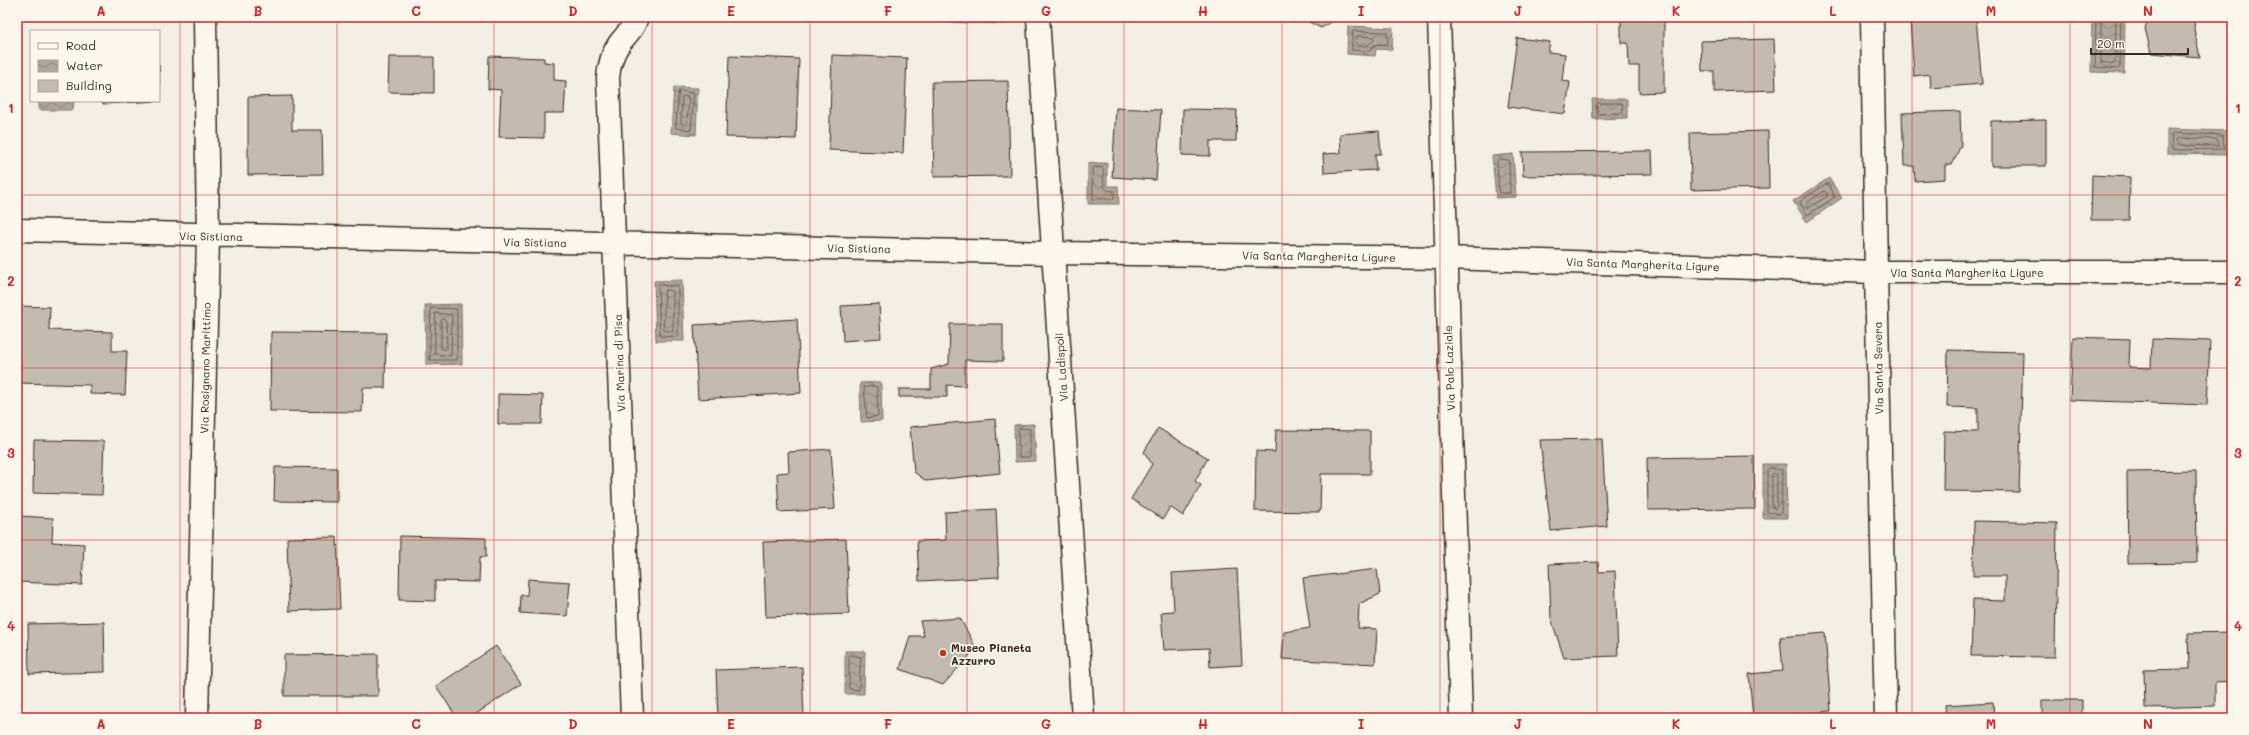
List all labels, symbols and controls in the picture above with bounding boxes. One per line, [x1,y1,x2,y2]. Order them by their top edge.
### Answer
text: A [96,2,106,19]
text: B [254,2,263,19]
text: C [411,2,421,19]
text: D [568,2,578,19]
text: E [727,2,735,19]
text: F [884,2,892,19]
text: G [1041,2,1051,19]
text: H [1198,2,1208,19]
text: I [1358,2,1365,19]
text: J [1514,2,1522,19]
text: K [1672,2,1681,19]
text: L [1829,2,1837,19]
text: M [1986,2,1996,19]
text: N [2143,2,2153,19]
legend [30,30,160,102]
scale bar [2091,30,2188,56]
text: 20 m [2097,35,2125,51]
text: Road [66,37,96,53]
text: Water [66,57,103,73]
text: Building [66,77,112,93]
text: 1 [8,99,14,116]
text: 1 [2235,99,2241,116]
street label: Via Sistiana [179,228,243,244]
street label: Via Sistiana [503,234,567,250]
street label: Via Sistiana [827,240,891,256]
street label: Via Santa Margherita Ligure [1242,247,1396,265]
street label: Via Santa Margherita Ligure [1566,254,1720,274]
street label: Via Santa Margherita Ligure [1890,265,2044,280]
text: 2 [7,272,15,289]
text: 2 [2234,272,2242,289]
street label: Via Rosignano Marittimo [196,302,214,434]
street label: Via Marina di Pisa [610,314,628,412]
street label: Via Santa Severa [1870,321,1886,415]
street label: Via Palo Laziale [1440,325,1458,411]
street label: Via Ladispoli [1051,332,1071,402]
text: 3 [7,444,15,461]
text: 3 [2234,444,2242,461]
text: 4 [7,617,15,634]
text: 4 [2234,617,2242,634]
place label: Museo Pianeta Azzurro [951,640,1032,668]
marker: Museo Pianeta Azzurro [938,648,948,658]
text: A [96,715,106,732]
text: B [254,715,263,732]
text: C [411,715,421,732]
text: D [568,715,578,732]
text: E [727,715,735,732]
text: F [884,715,892,732]
text: G [1041,715,1051,732]
text: H [1198,715,1208,732]
text: I [1358,715,1365,732]
text: J [1514,715,1522,732]
text: K [1672,715,1681,732]
text: L [1829,715,1837,732]
text: M [1986,715,1996,732]
text: N [2143,715,2153,732]

